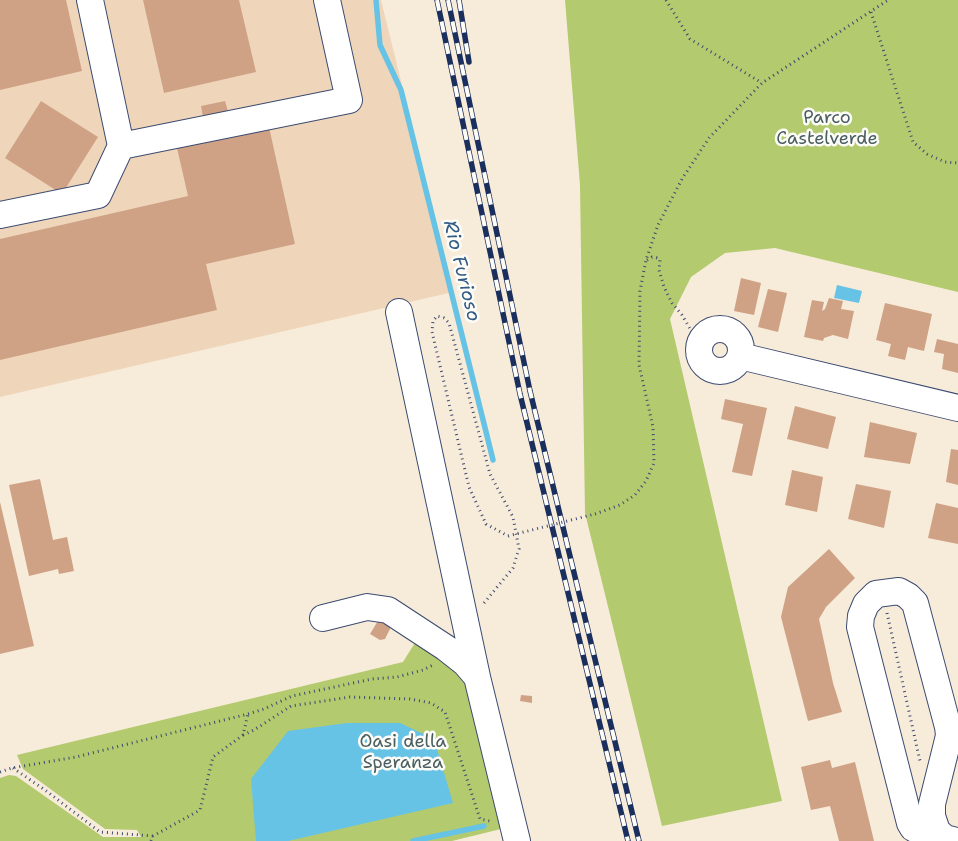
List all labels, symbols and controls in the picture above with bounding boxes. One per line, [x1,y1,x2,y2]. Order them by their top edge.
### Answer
park label: Parco Castelverde [776,107,878,150]
water label: Rio Furioso [437,218,485,324]
park label: Oasi della Speranza [360,731,446,774]

